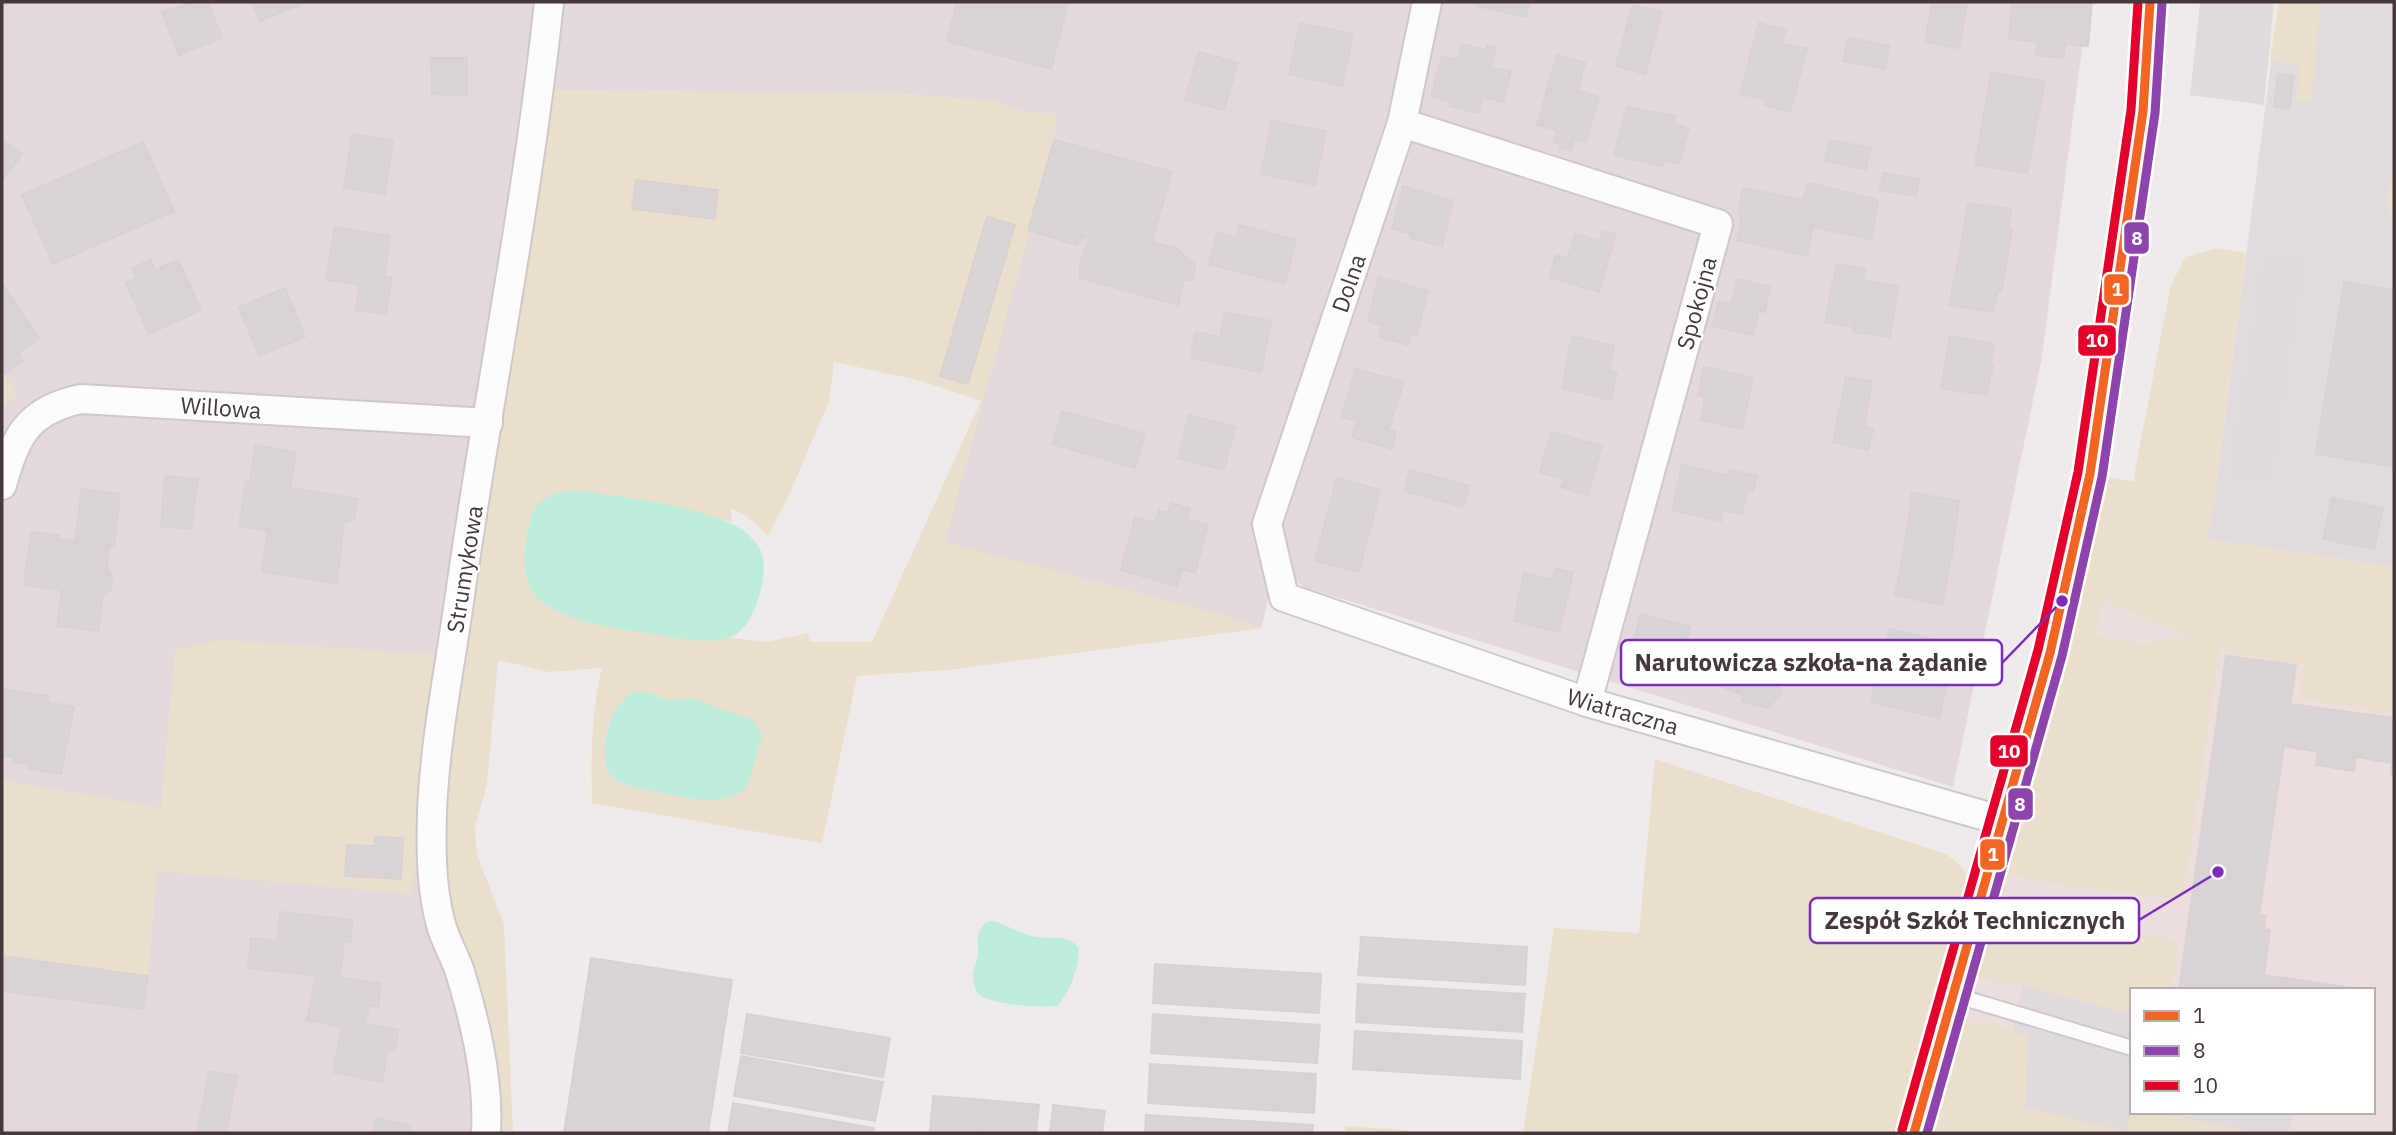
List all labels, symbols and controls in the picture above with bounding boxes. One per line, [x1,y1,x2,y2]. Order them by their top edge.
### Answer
line badge: 8 [2123,221,2150,255]
text: 8 [2131,226,2143,250]
street label: Dolna [1324,250,1372,316]
street label: Spokojna [1669,253,1723,353]
line badge: 1 [2103,273,2130,306]
text: 1 [2111,277,2123,301]
line badge: 10 [2077,324,2117,357]
text: 10 [2086,328,2108,352]
street label: Willowa [179,389,263,425]
street label: Strumykowa [439,503,489,635]
callout: Narutowicza szkoła-na żądanie [1621,640,2002,685]
text: Narutowicza szkoła-na żądanie [1634,646,1988,678]
street label: Wiatraczna [1564,681,1682,741]
line badge: 10 [1989,734,2029,768]
text: 10 [1998,739,2020,763]
line badge: 8 [2007,787,2034,821]
text: 8 [2014,792,2026,816]
line badge: 1 [1979,838,2006,871]
text: 1 [1987,842,1999,866]
callout: Zespół Szkół Technicznych [1810,898,2139,943]
text: Zespół Szkół Technicznych [1825,904,2125,936]
legend [2130,988,2375,1114]
text: 1 [2193,1001,2206,1029]
text: 8 [2193,1036,2206,1064]
text: 10 [2193,1071,2218,1099]

